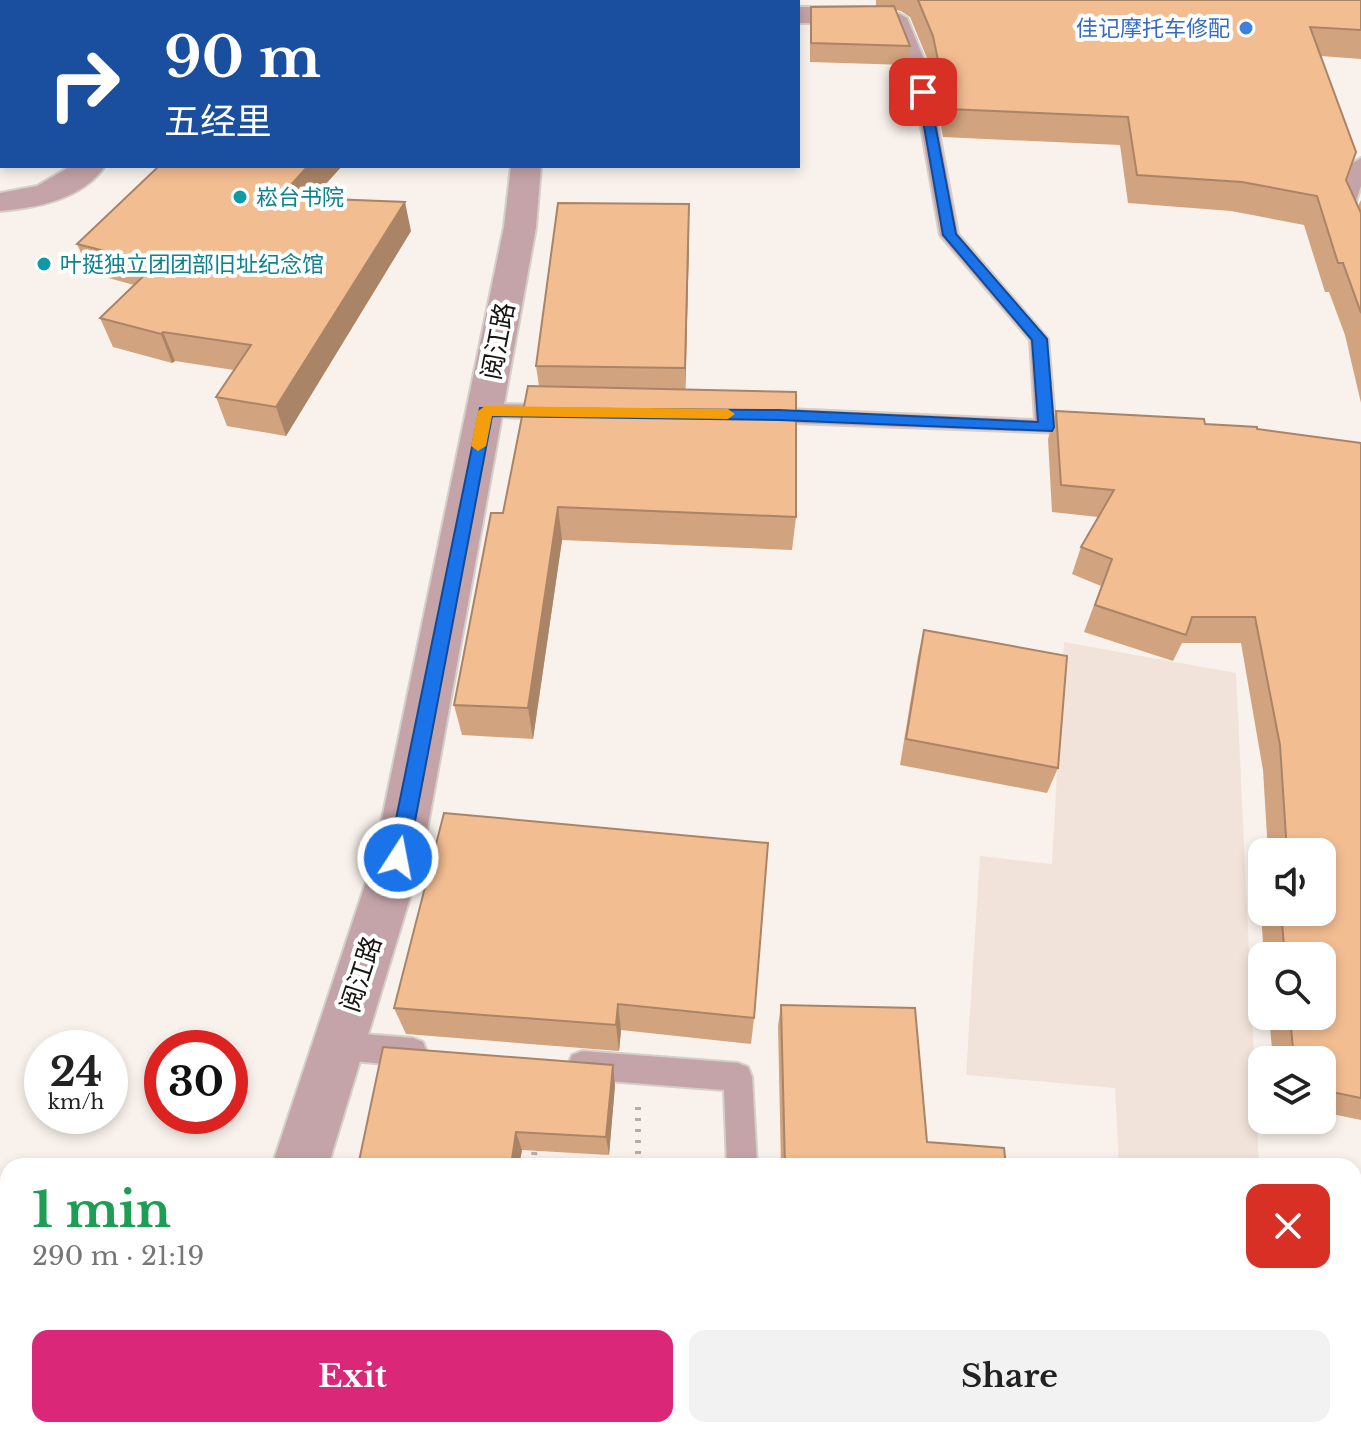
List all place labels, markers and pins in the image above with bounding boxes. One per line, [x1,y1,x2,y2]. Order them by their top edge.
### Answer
place label: 佳记摩托车修配 [1076,15,1230,42]
marker: 佳记摩托车修配 [1237,19,1255,37]
pin [889,58,957,126]
place label: 崧台书院 [256,184,344,211]
marker: 崧台书院 [231,188,249,206]
place label: 叶挺独立团团部旧址纪念馆 [60,251,324,278]
marker: 叶挺独立团团部旧址纪念馆 [35,255,53,273]

